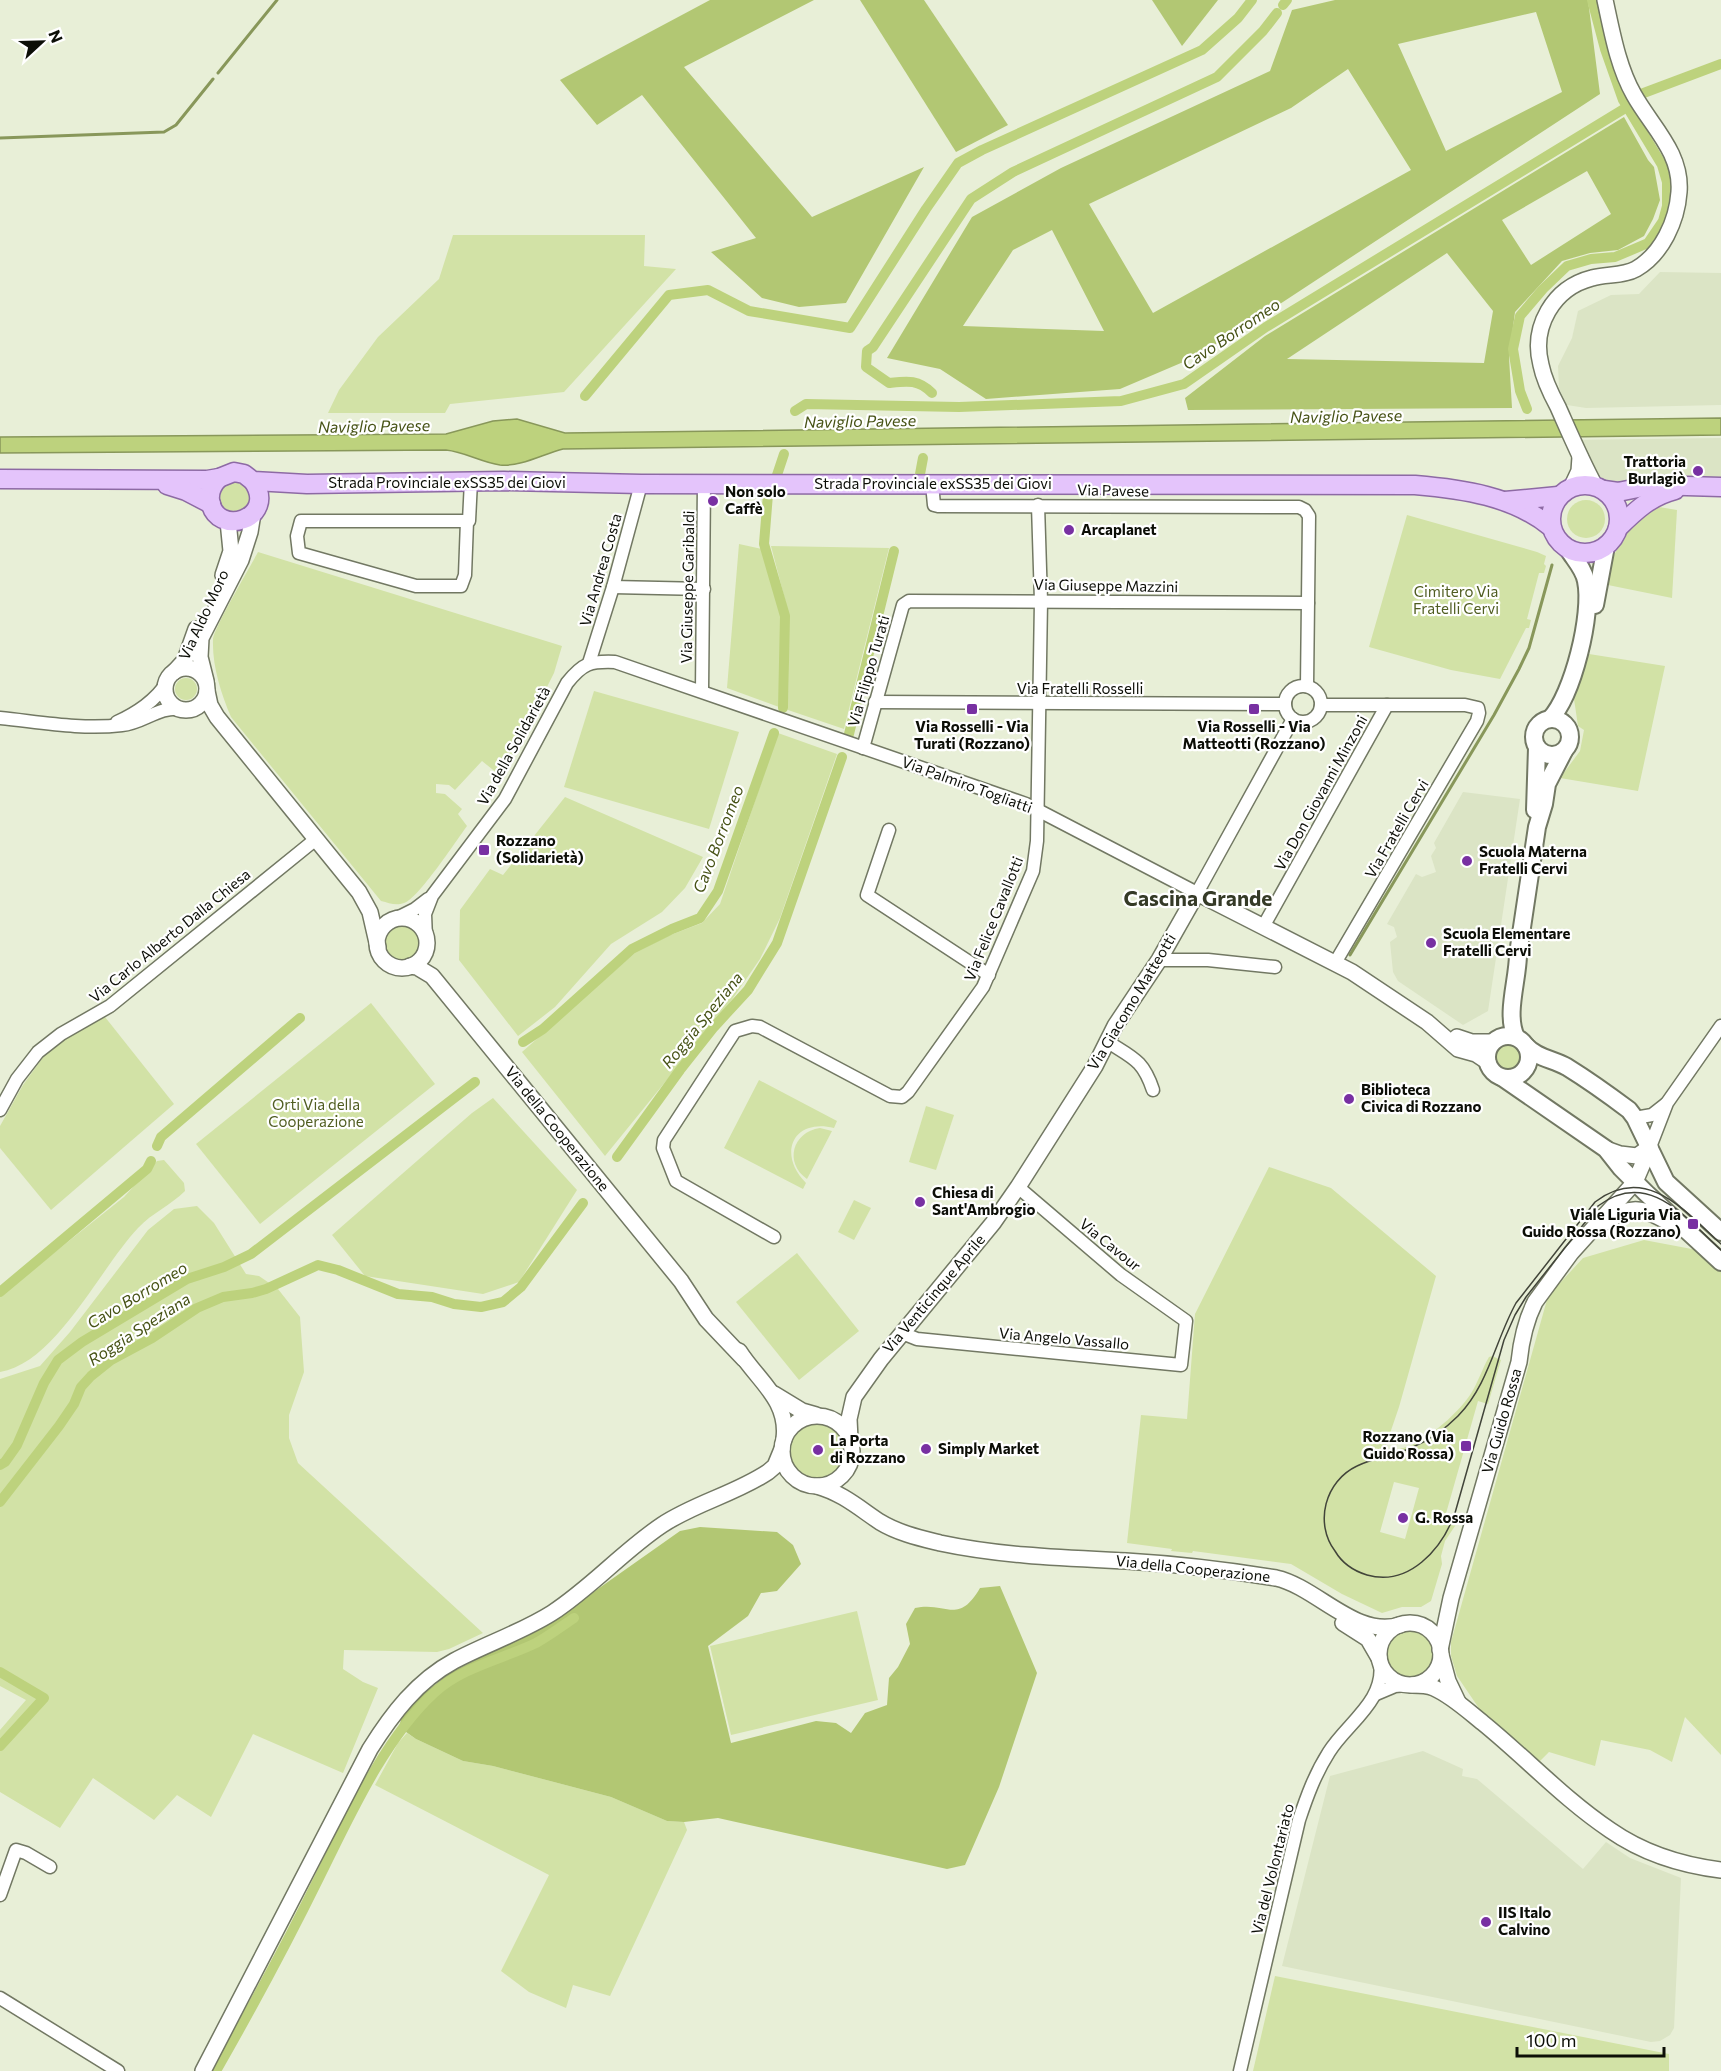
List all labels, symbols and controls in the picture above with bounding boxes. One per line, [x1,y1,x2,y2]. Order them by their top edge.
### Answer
north arrow [12,12,72,72]
text: N [45,27,67,45]
water label: Cavo Borromeo [1178,294,1283,373]
water label: Naviglio Pavese [1290,405,1403,426]
water label: Naviglio Pavese [804,410,917,431]
water label: Naviglio Pavese [318,415,431,436]
place label: Trattoria Burlagiò [1623,452,1686,487]
marker: Trattoria Burlagiò [1691,464,1705,478]
street label: Strada Provinciale exSS35 dei Giovi [328,473,566,491]
street label: Strada Provinciale exSS35 dei Giovi [814,474,1052,492]
street label: Via Pavese [1077,480,1149,500]
place label: Non solo Caffè [725,482,786,517]
marker: Non solo Caffè [706,494,720,508]
street label: Via Giuseppe Garibaldi [677,510,697,664]
street label: Via Andrea Costa [575,511,625,628]
place label: Arcaplanet [1081,520,1157,538]
marker: Arcaplanet [1062,523,1076,537]
street label: Via Aldo Moro [174,567,232,663]
street label: Via Giuseppe Mazzini [1034,575,1178,595]
park label: Cimitero Via Fratelli Cervi [1413,582,1499,617]
street label: Via Filippo Turati [844,613,893,728]
street label: Via Fratelli Rosselli [1017,679,1143,697]
street label: Via della Solidarietà [473,683,553,808]
marker: Via Rosselli - Via Turati (Rozzano) [965,702,979,716]
marker: Via Rosselli - Via Matteotti (Rozzano) [1247,702,1261,716]
street label: Via Don Giovanni Minzoni [1270,712,1370,873]
place label: Via Rosselli - Via Turati (Rozzano) [914,717,1030,752]
place label: Via Rosselli - Via Matteotti (Rozzano) [1183,717,1325,752]
street label: Via Palmiro Togliatti [900,752,1035,816]
street label: Via Fratelli Cervi [1361,776,1432,881]
water label: Cavo Borromeo [688,782,747,895]
place label: Rozzano (Solidarietà) [496,831,584,866]
place label: Scuola Materna Fratelli Cervi [1479,842,1587,877]
marker: Rozzano (Solidarietà) [477,843,491,857]
street label: Via Felice Cavallotti [960,854,1026,984]
marker: Scuola Materna Fratelli Cervi [1460,854,1474,868]
street label: Via Carlo Alberto Dalla Chiesa [85,865,254,1006]
district label: Cascina Grande [1124,885,1272,910]
place label: Scuola Elementare Fratelli Cervi [1443,924,1570,959]
street label: Via Giacomo Matteotti [1083,930,1179,1073]
marker: Scuola Elementare Fratelli Cervi [1424,936,1438,950]
water label: Roggia Speziana [657,968,746,1071]
street label: Via della Cooperazione [502,1062,614,1194]
place label: Biblioteca Civica di Rozzano [1361,1080,1481,1115]
marker: Biblioteca Civica di Rozzano [1342,1092,1356,1106]
park label: Orti Via della Cooperazione [268,1095,364,1130]
place label: Chiesa di Sant'Ambrogio [932,1183,1035,1218]
marker: Chiesa di Sant'Ambrogio [913,1195,927,1209]
place label: Viale Liguria Via Guido Rossa (Rozzano) [1522,1205,1681,1240]
street label: Via Cavour [1076,1214,1145,1274]
marker: Viale Liguria Via Guido Rossa (Rozzano) [1686,1217,1700,1231]
street label: Via Venticinque Aprile [878,1230,988,1356]
water label: Cavo Borromeo [83,1257,190,1332]
water label: Roggia Speziana [84,1289,193,1369]
street label: Via Angelo Vassallo [998,1323,1130,1353]
street label: Via Guido Rossa [1477,1366,1525,1475]
place label: Rozzano (Via Guido Rossa) [1362,1427,1454,1462]
place label: La Porta di Rozzano [830,1431,906,1466]
place label: Simply Market [938,1439,1039,1457]
marker: Rozzano (Via Guido Rossa) [1459,1439,1473,1453]
marker: Simply Market [919,1442,933,1456]
marker: La Porta di Rozzano [811,1443,825,1457]
place label: G. Rossa [1415,1508,1473,1526]
marker: G. Rossa [1396,1511,1410,1525]
street label: Via della Cooperazione [1115,1551,1271,1585]
street label: Via del Volontariato [1247,1801,1297,1936]
place label: IIS Italo Calvino [1498,1903,1551,1938]
marker: IIS Italo Calvino [1479,1915,1493,1929]
scale bar [1517,2020,1664,2058]
text: 100 m [1526,2029,1576,2051]

